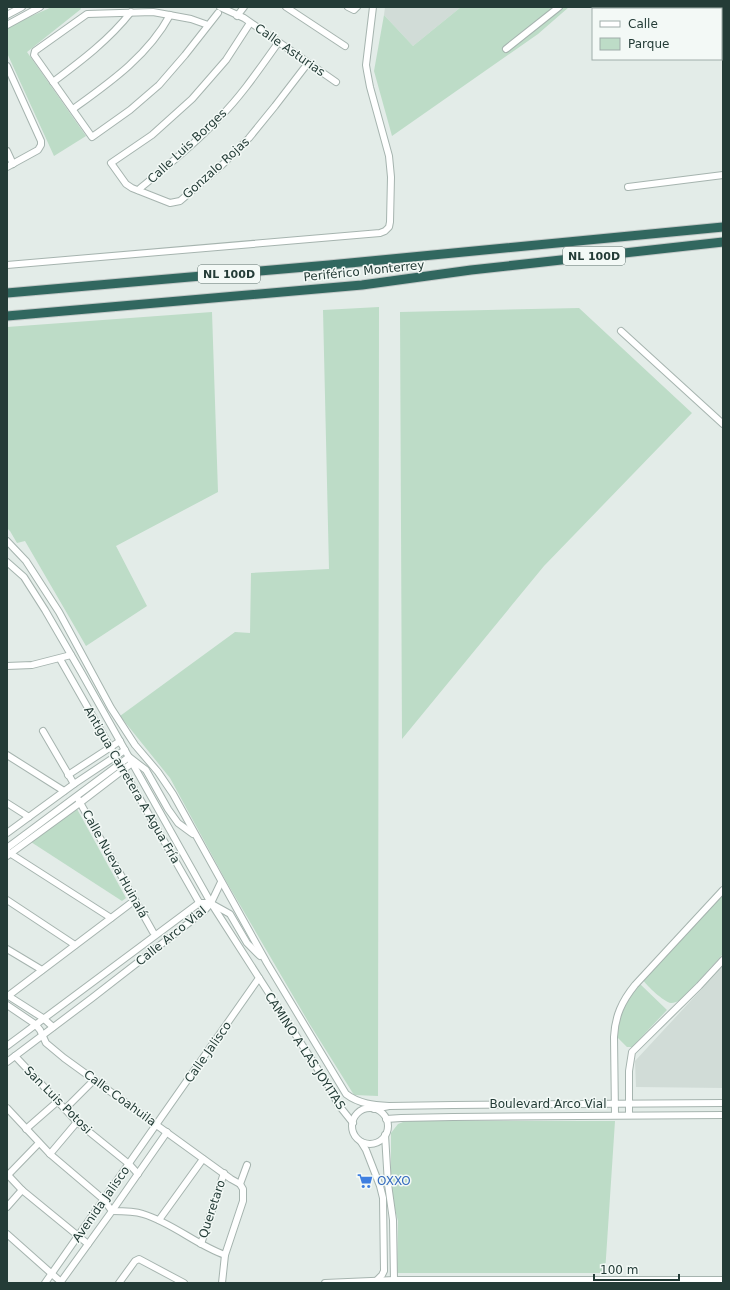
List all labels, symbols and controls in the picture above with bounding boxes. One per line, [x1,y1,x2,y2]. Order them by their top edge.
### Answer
legend [592,8,722,60]
text: Calle [628,17,658,31]
street label: Calle Asturias [252,21,328,79]
text: Parque [628,37,669,51]
street label: Calle Luis Borges [145,106,229,186]
street label: Gonzalo Rojas [180,135,252,201]
road number: NL 100D [563,247,625,265]
street label: Periférico Monterrey [303,258,425,284]
road number: NL 100D [198,265,260,283]
street label: Antigua Carretera A Agua Fría [81,704,183,866]
street label: Calle Nueva Huinalá [79,807,151,921]
street label: Calle Arco Vial [133,903,209,969]
street label: CAMINO A LAS JOYITAS [262,990,348,1112]
street label: Calle Jalisco [182,1019,234,1085]
street label: San Luis Potosi [21,1063,95,1137]
street label: Calle Coahuila [81,1067,159,1129]
street label: Boulevard Arco Vial [489,1097,607,1111]
street label: Avenida Jalisco [70,1163,132,1245]
supermarket icon: OXXO [356,1172,374,1190]
place label: OXXO [377,1174,411,1188]
street label: Queretaro [196,1178,228,1240]
scale bar [594,1256,679,1282]
text: 100 m [600,1263,638,1277]

